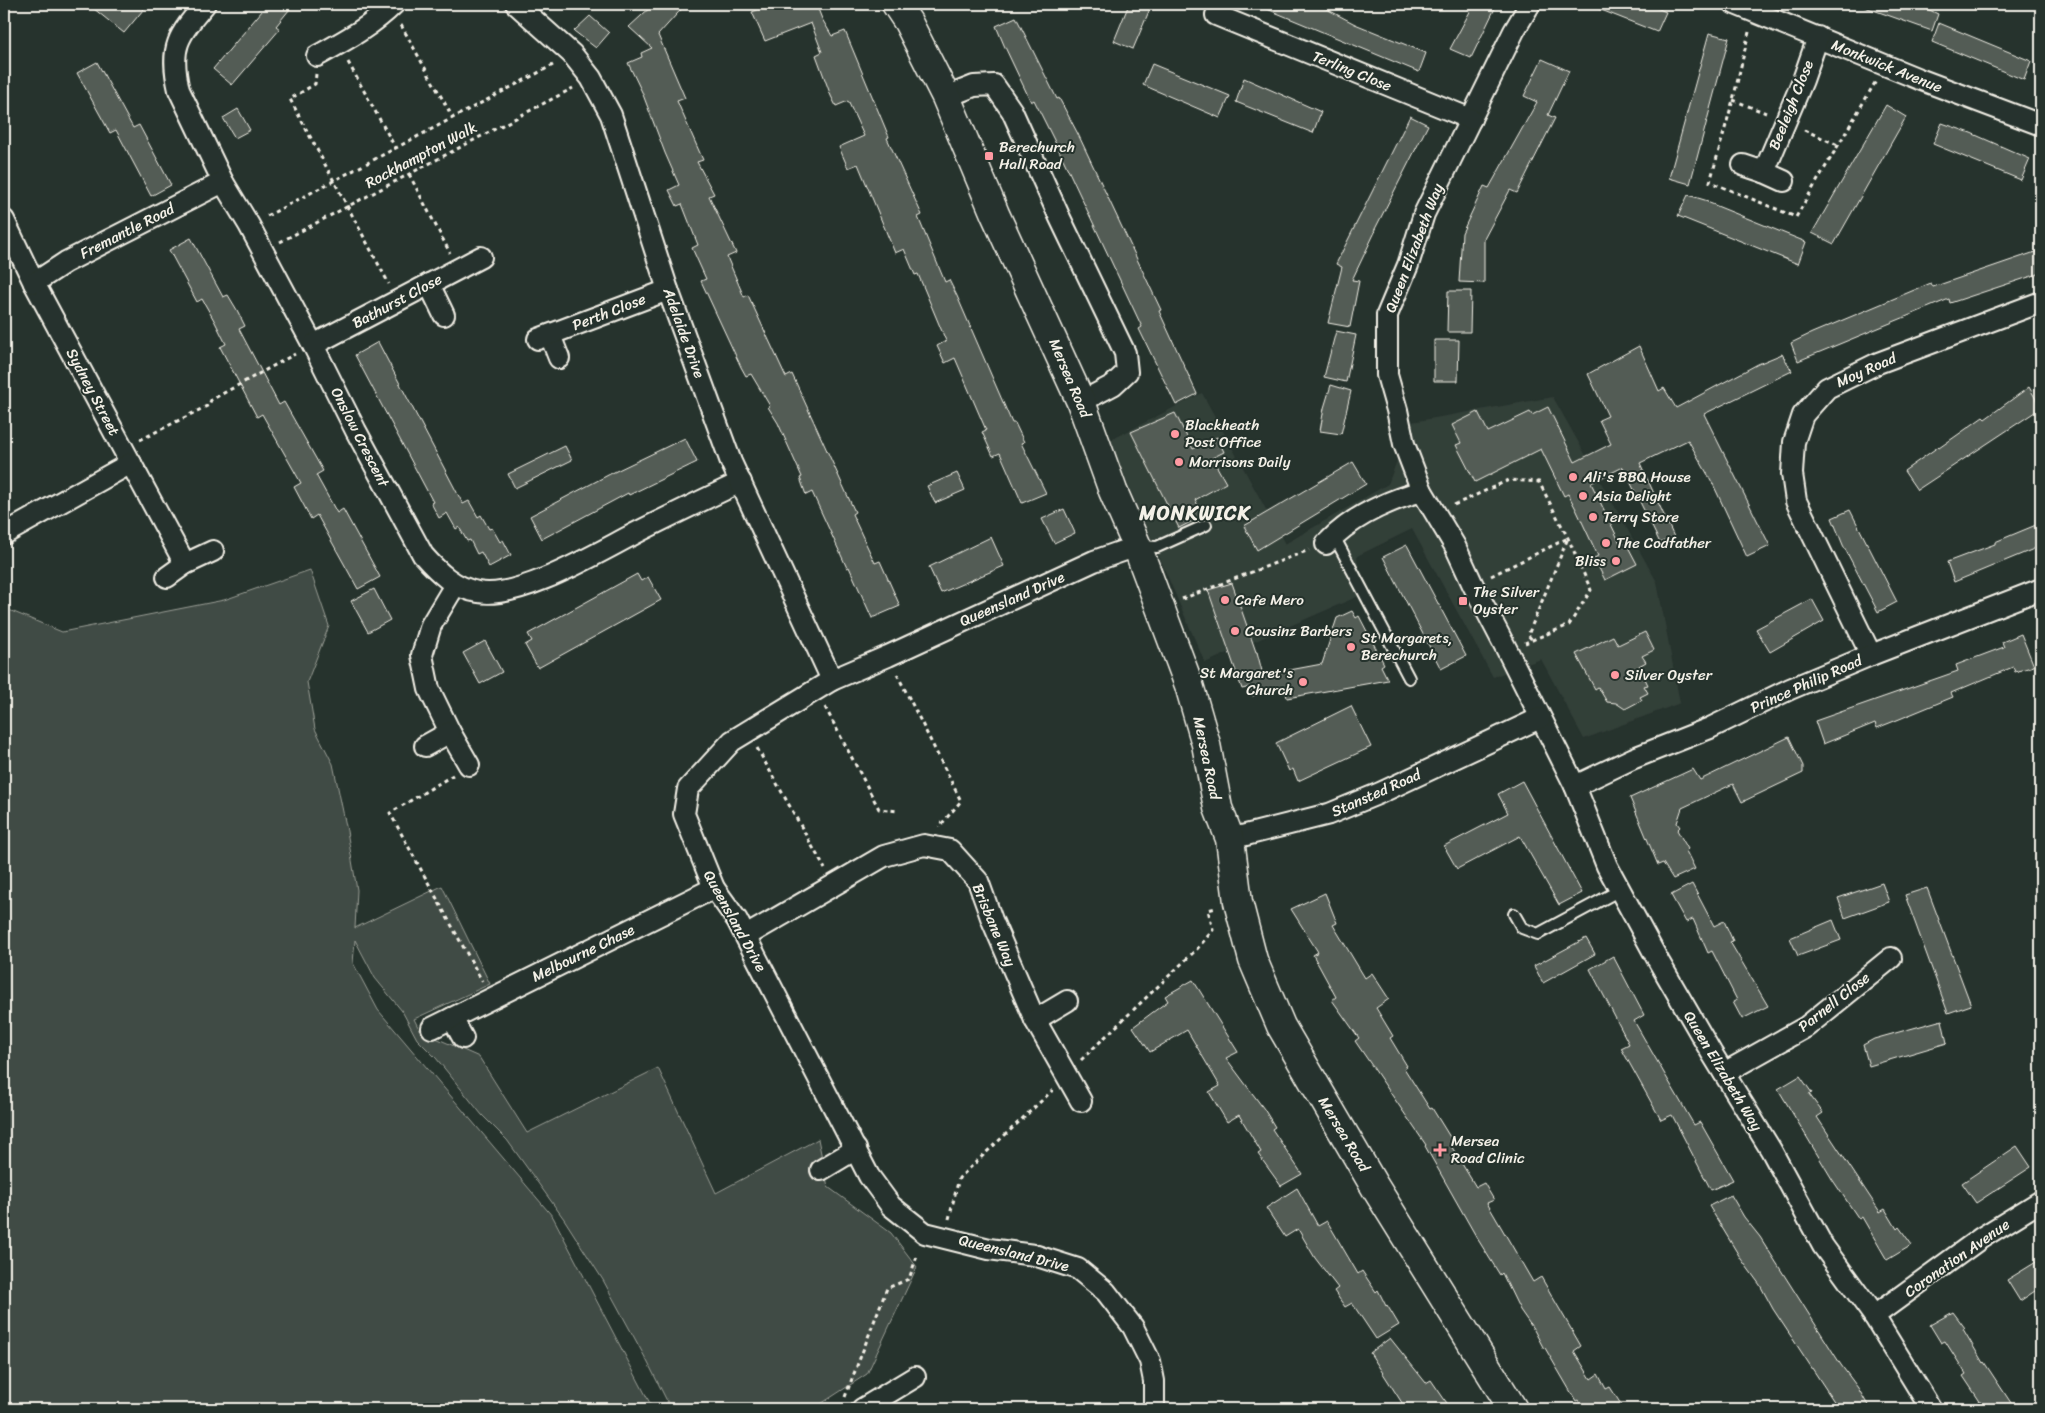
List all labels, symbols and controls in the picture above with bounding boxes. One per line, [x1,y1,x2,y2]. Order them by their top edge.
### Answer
street label: Monkwick Avenue [1828,32,1947,100]
street label: Terling Close [1308,43,1396,99]
street label: Beeleigh Close [1761,56,1821,154]
street label: Rockhampton Walk [360,114,482,196]
place label: Berechurch Hall Road [999,134,1075,177]
marker: Berechurch Hall Road [983,150,995,162]
street label: Queen Elizabeth Way [1377,179,1451,316]
street label: Fremantle Road [75,195,180,266]
street label: Bathurst Close [347,266,447,336]
street label: Adelaide Drive [655,283,712,382]
street label: Perth Close [568,286,650,338]
street label: Mersea Road [1042,334,1099,423]
street label: Sydney Street [59,343,127,441]
street label: Moy Road [1832,345,1901,395]
street label: Onslow Crescent [324,382,397,492]
place label: Blackheath Post Office [1185,412,1262,455]
marker: Blackheath Post Office [1169,428,1181,440]
place label: Morrisons Daily [1189,449,1291,475]
marker: Morrisons Daily [1173,456,1185,468]
place label: Ali's BBQ House [1582,464,1691,490]
marker: Ali's BBQ House [1567,471,1579,483]
place label: Asia Delight [1592,483,1672,509]
marker: Asia Delight [1577,490,1589,502]
district label: MONKWICK [1138,496,1251,531]
place label: Terry Store [1603,504,1679,530]
marker: Terry Store [1587,511,1599,523]
place label: The Codfather [1616,530,1712,556]
marker: The Codfather [1600,537,1612,549]
place label: Bliss [1575,548,1607,574]
marker: Bliss [1610,555,1622,567]
street label: Queensland Drive [955,564,1069,634]
place label: The Silver Oyster [1473,579,1540,622]
place label: Cafe Mero [1235,587,1304,613]
marker: Cafe Mero [1219,594,1231,606]
marker: The Silver Oyster [1457,595,1469,607]
place label: Cousinz Barbers [1245,618,1352,644]
marker: Cousinz Barbers [1229,625,1241,637]
place label: St Margarets, Berechurch [1361,625,1453,668]
marker: St Margarets, Berechurch [1345,641,1357,653]
street label: Prince Philip Road [1746,647,1867,720]
place label: St Margaret's Church [1200,660,1294,703]
place label: Silver Oyster [1625,662,1713,688]
marker: Silver Oyster [1609,669,1621,681]
marker: St Margaret's Church [1297,676,1309,688]
street label: Mersea Road [1186,714,1229,803]
street label: Stansted Road [1327,761,1426,824]
street label: Queensland Drive [696,865,774,977]
street label: Brisbane Way [965,879,1023,971]
street label: Melbourne Chase [527,917,639,989]
street label: Parnell Close [1792,965,1876,1039]
street label: Queen Elizabeth Way [1677,1006,1769,1136]
street label: Mersea Road [1311,1091,1377,1178]
place label: Mersea Road Clinic [1451,1128,1525,1171]
marker: Mersea Road Clinic [1433,1143,1447,1157]
street label: Coronation Avenue [1899,1212,2016,1304]
street label: Queensland Drive [956,1227,1072,1279]

